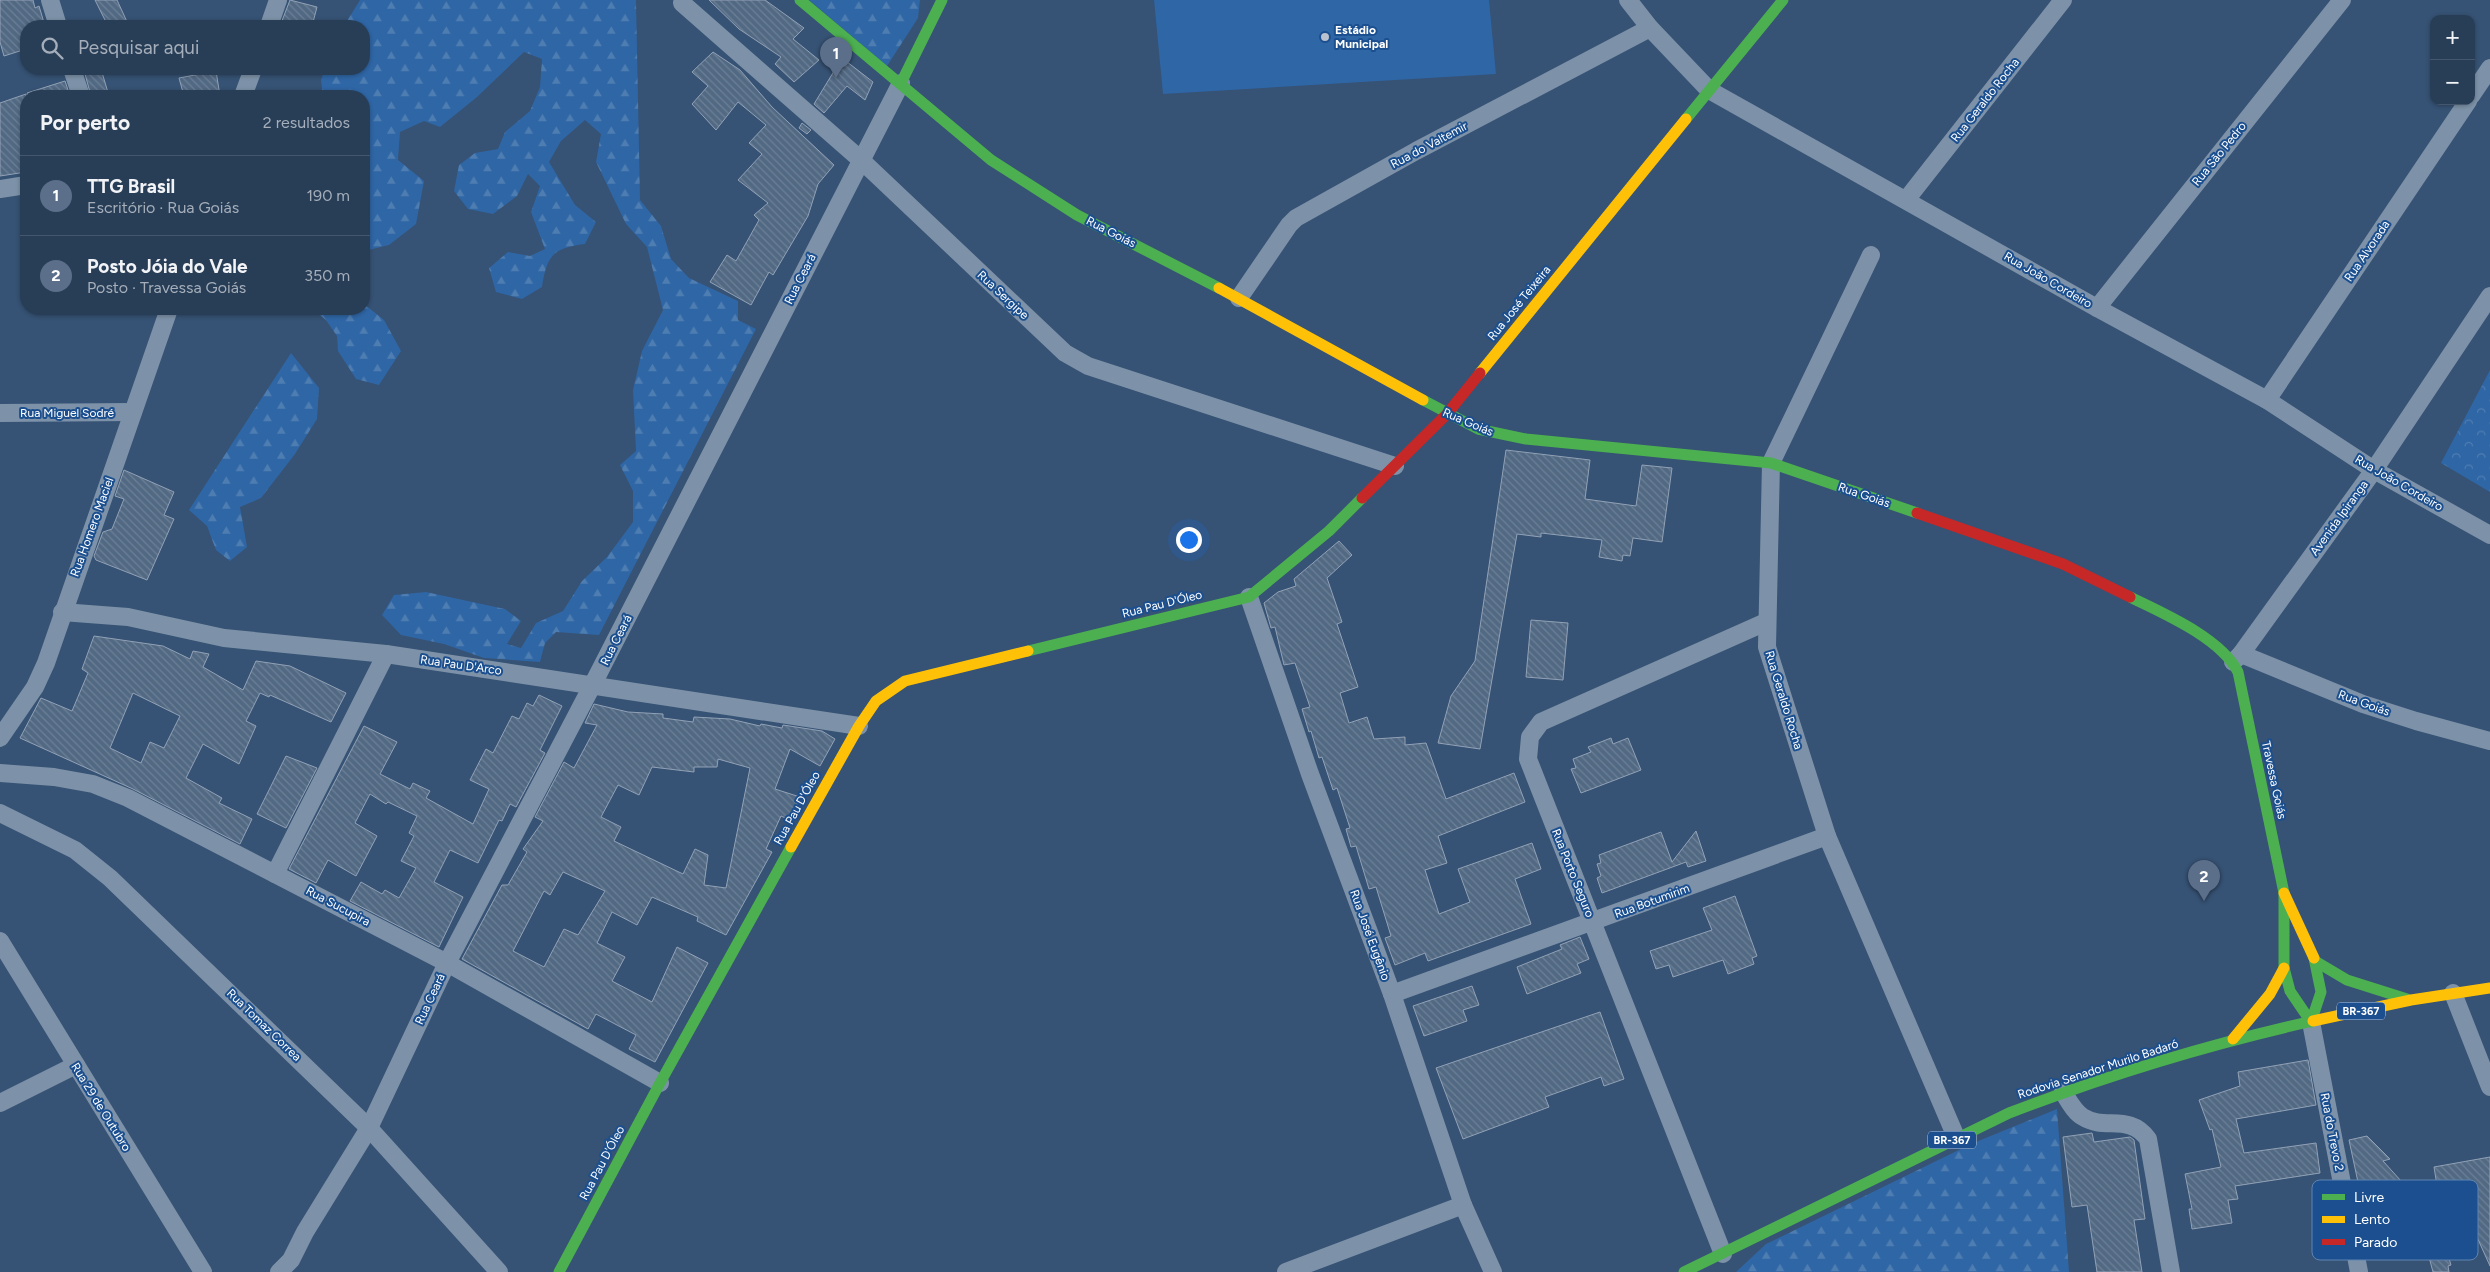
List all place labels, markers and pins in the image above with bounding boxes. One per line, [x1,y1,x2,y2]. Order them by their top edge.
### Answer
place label: Estádio Municipal [1335,23,1388,51]
marker: Estádio Municipal [1319,31,1331,43]
pin: 1 [820,37,852,78]
pin: 2 [2188,860,2220,901]

